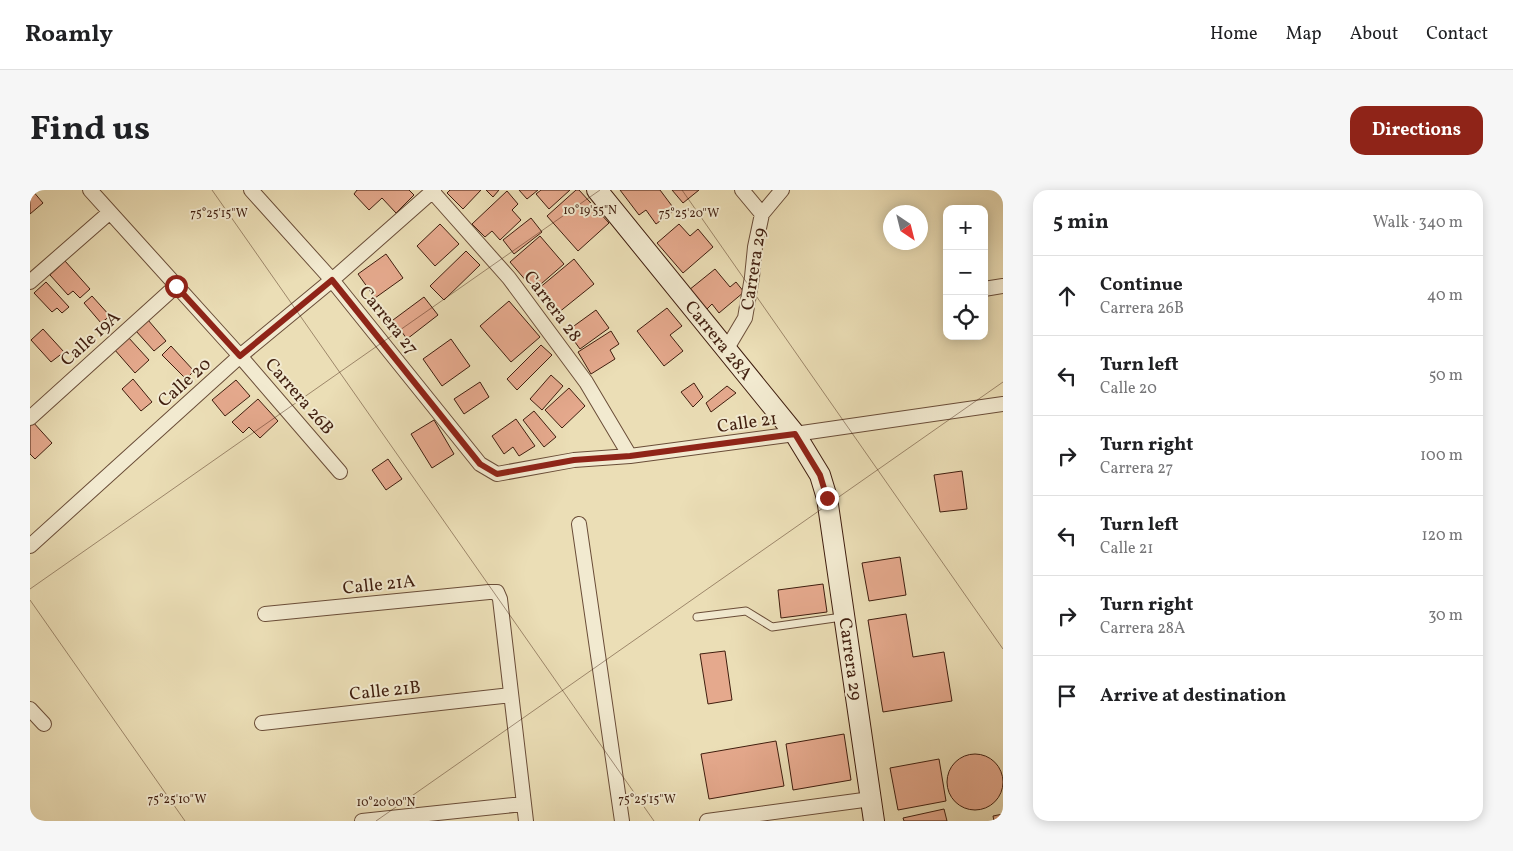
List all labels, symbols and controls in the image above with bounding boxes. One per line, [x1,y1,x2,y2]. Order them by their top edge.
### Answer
text: Roamly [25,18,113,52]
text: Home [1210,22,1258,47]
text: Map [1286,22,1322,47]
text: About [1350,22,1398,47]
text: Contact [1426,22,1488,47]
text: Find us [30,106,150,154]
button: Directions [1350,106,1483,155]
text: 10°19'55"N [563,203,617,219]
north arrow [883,205,928,250]
map controls [943,205,988,340]
button: + [943,205,988,250]
text: 75°25'15"W [190,206,248,222]
text: 75°25'20"W [659,206,719,222]
text: 5 min [1053,208,1109,237]
text: Walk · 340 m [1373,212,1463,234]
street label: Carrera 29 [736,226,773,312]
button: − [943,250,988,295]
street label: Carrera 28 [517,266,587,348]
text: Continue [1100,272,1183,298]
route start [165,275,188,298]
street label: Carrera 27 [352,281,423,361]
icon: ahead [1053,282,1081,310]
text: 40 m [1427,285,1463,307]
button: locate [943,295,988,340]
street label: Carrera 28A [678,296,758,386]
text: Carrera 26B [1100,298,1184,320]
street label: Calle 19A [56,305,127,373]
street label: Calle 20 [153,352,217,414]
text: Turn left [1100,352,1179,378]
street label: Carrera 26B [258,353,339,441]
icon: left [1053,362,1081,390]
text: 50 m [1429,365,1463,387]
text: Calle 20 [1100,378,1157,400]
street label: Calle 21 [716,407,779,440]
text: Turn right [1100,432,1193,458]
icon: right [1053,442,1081,470]
text: 100 m [1420,445,1463,467]
text: Carrera 27 [1100,458,1173,480]
route end [816,487,839,510]
text: Turn left [1100,512,1179,538]
icon: left [1053,522,1081,550]
text: 120 m [1421,525,1463,547]
text: Calle 21 [1100,538,1154,560]
street label: Calle 21A [342,569,417,602]
text: Turn right [1100,592,1193,618]
icon: right [1053,602,1081,630]
text: 30 m [1428,605,1463,627]
street label: Carrera 29 [831,616,868,702]
text: Carrera 28A [1100,618,1185,640]
street label: Calle 21B [348,675,422,708]
icon: arrive [1053,682,1081,710]
text: Arrive at destination [1100,683,1286,709]
text: 75°25'10"W [148,792,206,808]
text: 75°25'15"W [618,792,676,808]
text: 10°20'00"N [357,795,416,811]

